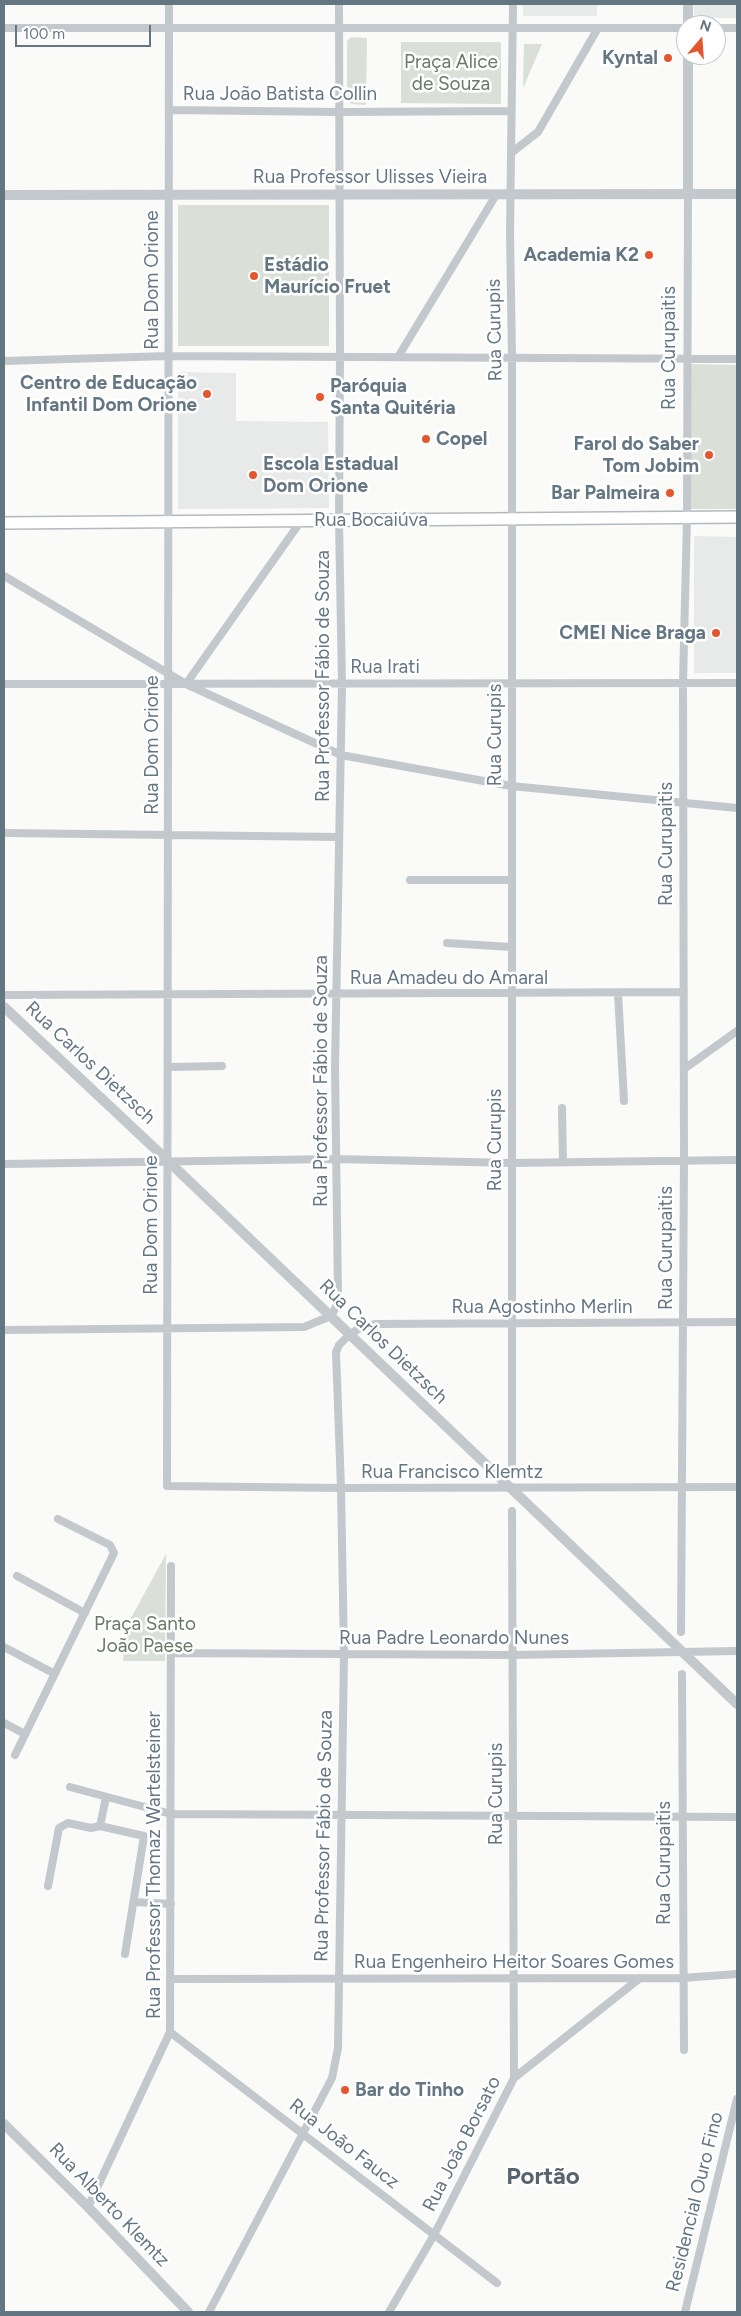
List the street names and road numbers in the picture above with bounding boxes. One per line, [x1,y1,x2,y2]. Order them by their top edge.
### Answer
street label: Rua João Batista Collin [183,83,377,105]
street label: Rua Professor Ulisses Vieira [253,166,487,188]
street label: Rua Dom Orione [141,210,163,350]
street label: Rua Curupis [483,278,507,382]
street label: Rua Curupaitis [658,286,680,410]
street label: Rua Bocaiúva [314,509,428,531]
street label: Rua Professor Fábio de Souza [312,550,334,802]
street label: Rua Irati [350,656,420,678]
street label: Rua Dom Orione [141,675,163,815]
street label: Rua Curupis [484,684,506,786]
street label: Rua Curupaitis [655,782,677,906]
street label: Rua Professor Fábio de Souza [310,955,332,1207]
street label: Rua Amadeu do Amaral [350,967,548,989]
street label: Rua Carlos Dietzsch [20,997,160,1129]
street label: Rua Curupis [484,1089,506,1191]
street label: Rua Dom Orione [140,1155,162,1295]
street label: Rua Curupaitis [655,1186,677,1310]
street label: Rua Carlos Dietzsch [314,1275,452,1409]
street label: Rua Agostinho Merlin [451,1296,633,1318]
street label: Rua Francisco Klemtz [361,1461,543,1483]
street label: Rua Padre Leonardo Nunes [339,1627,569,1649]
street label: Rua Professor Fábio de Souza [310,1710,338,1962]
street label: Rua Professor Thomaz Wartelsteiner [143,1711,165,2019]
street label: Rua Curupis [485,1743,507,1845]
street label: Rua Curupaitis [653,1801,675,1925]
street label: Rua Engenheiro Heitor Soares Gomes [354,1951,674,1973]
street label: Rua João Borsato [418,2073,506,2215]
street label: Rua João Faucz [285,2094,403,2194]
street label: Residencial Ouro Fino [662,2110,728,2294]
street label: Rua Alberto Klemtz [44,2138,174,2272]

